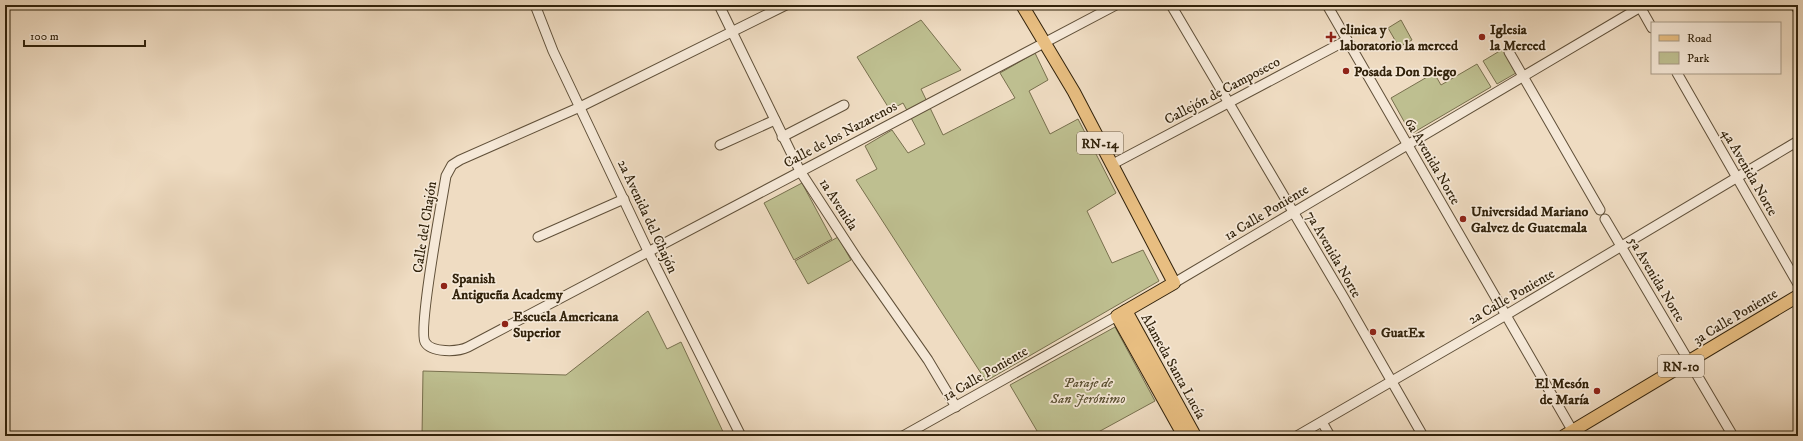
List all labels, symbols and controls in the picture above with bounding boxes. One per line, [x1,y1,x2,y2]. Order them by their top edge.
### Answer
place label: clinica y laboratorio la merced [1339,21,1459,55]
place label: Iglesia la Merced [1489,21,1547,55]
scale bar [24,22,145,48]
legend [1651,22,1781,74]
text: 100 m [30,29,59,44]
marker: clinica y laboratorio la merced [1325,31,1337,43]
text: Road [1687,31,1712,46]
marker: Iglesia la Merced [1477,32,1487,42]
text: Park [1687,51,1709,66]
street label: Callejón de Camposeco [1161,53,1284,129]
place label: Posada Don Diego [1354,63,1456,81]
marker: Posada Don Diego [1341,66,1351,76]
street label: Calle de los Nazarenos [781,97,900,172]
street label: 6a Avenida Norte [1400,115,1464,208]
street label: 4a Avenida Norte [1717,126,1781,220]
road number: RN-14 [1077,132,1123,154]
street label: 2a Avenida del Chajón [613,157,682,277]
street label: 1a Avenida [815,175,862,234]
street label: Calle del Chajón [409,179,441,274]
street label: 1a Calle Poniente [1221,180,1312,245]
place label: Universidad Mariano Galvez de Guatemala [1471,203,1589,237]
street label: 7a Avenida Norte [1301,208,1365,301]
marker: Universidad Mariano Galvez de Guatemala [1458,214,1468,224]
street label: 5a Avenida Norte [1624,233,1689,326]
street label: 2a Calle Poniente [1465,265,1558,329]
place label: Spanish Antigueña Academy [451,270,563,304]
marker: Spanish Antigueña Academy [439,281,449,291]
street label: 3a Calle Poniente [1690,284,1781,349]
place label: Escuela Americana Superior [513,308,620,342]
street label: Alameda Santa Lucía [1137,311,1210,422]
marker: Escuela Americana Superior [500,319,510,329]
place label: GuatEx [1381,324,1425,342]
marker: GuatEx [1368,327,1378,337]
street label: 1a Calle Poniente [940,342,1031,406]
road number: RN-10 [1658,355,1704,377]
park label: Paraje de San Jerónimo [1050,374,1125,408]
place label: El Mesón de María [1535,375,1590,409]
marker: El Mesón de María [1592,386,1602,396]

